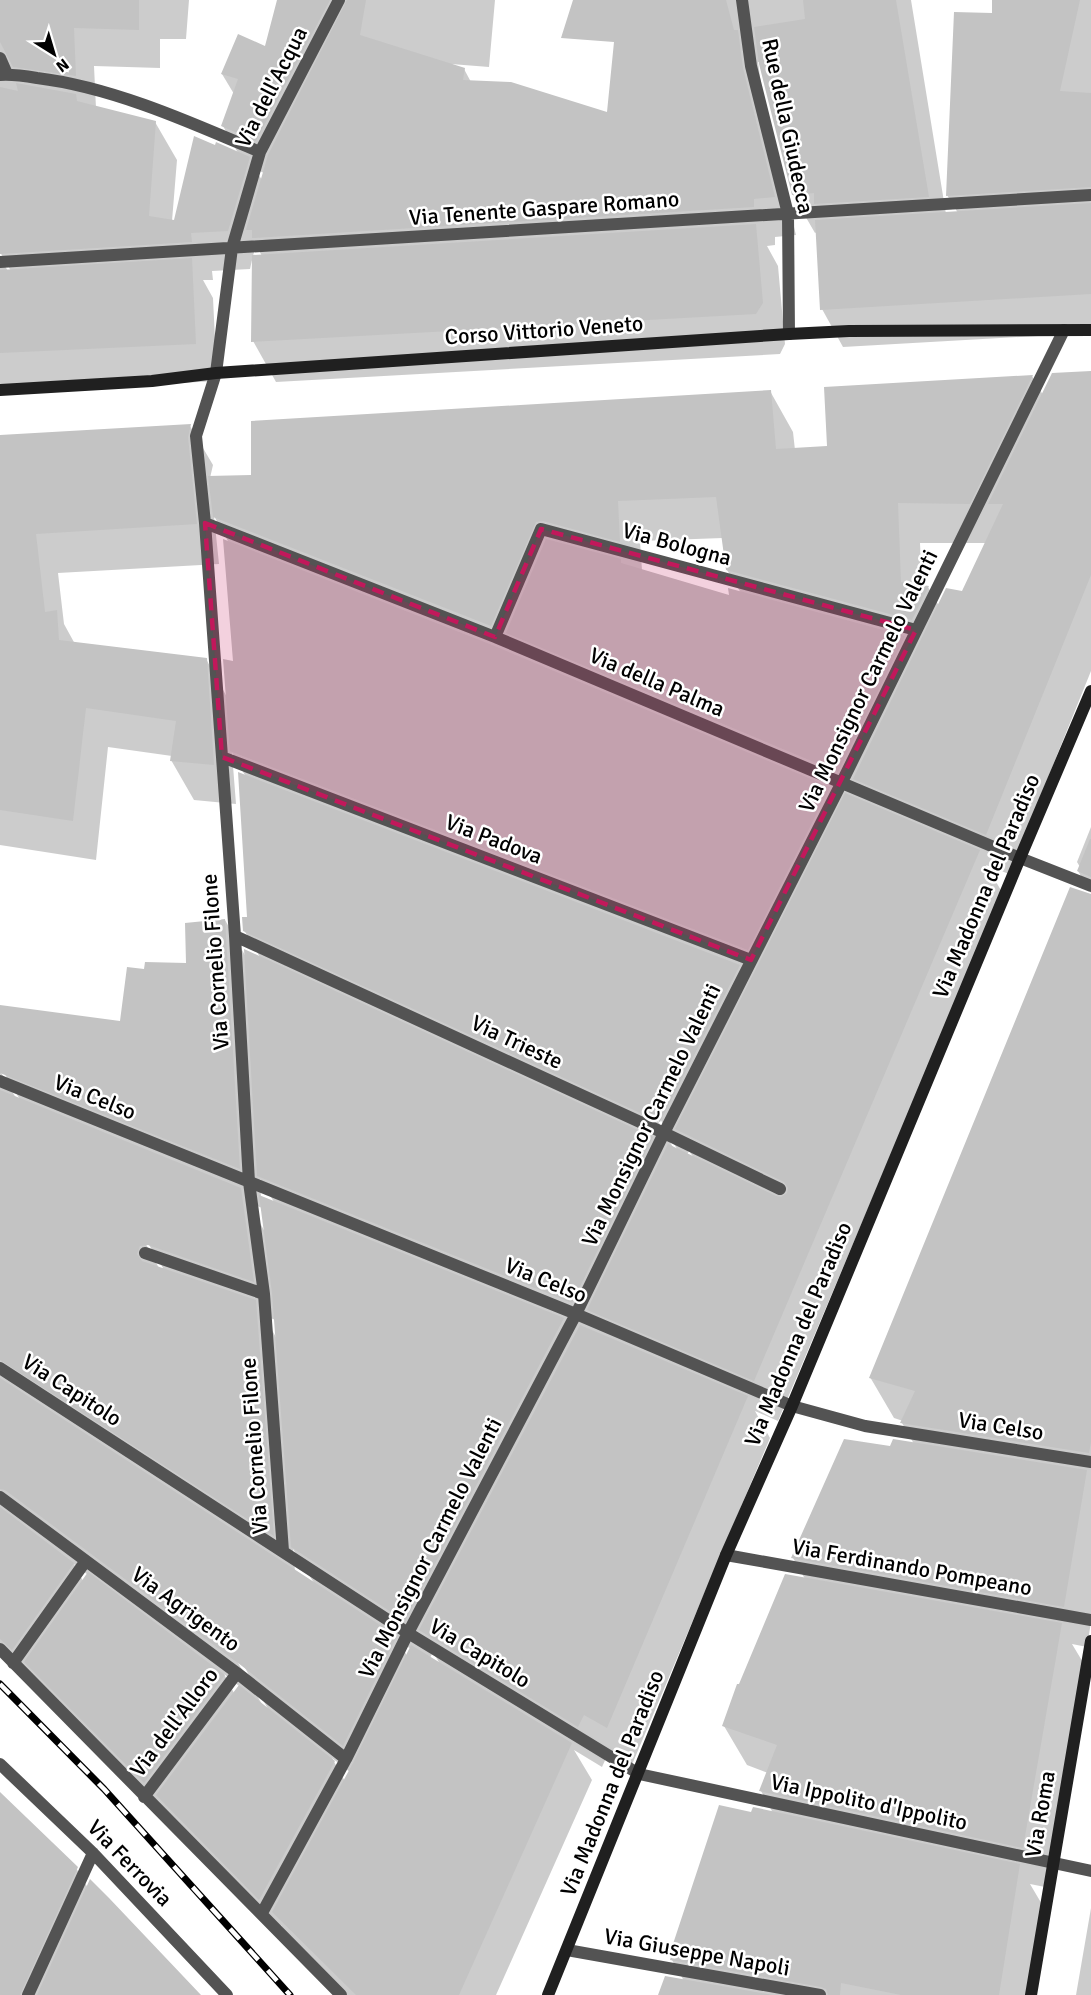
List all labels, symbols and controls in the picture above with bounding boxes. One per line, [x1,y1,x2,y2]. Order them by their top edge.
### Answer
street label: Via dell'Acqua [229,22,313,152]
north arrow [24,24,84,84]
street label: Rue della Giudecca [756,36,820,216]
text: N [52,54,73,77]
street label: Via Tenente Gaspare Romano [408,185,680,231]
street label: Corso Vittorio Veneto [444,310,644,350]
street label: Via Bologna [620,516,734,572]
street label: Via Monsignor Carmelo Valenti [793,545,943,817]
street label: Via della Palma [585,641,729,723]
street label: Via Madonna del Paradiso [926,770,1046,1002]
street label: Via Padova [442,808,546,870]
street label: Via Cornelio Filone [195,873,235,1051]
street label: Via Monsignor Carmelo Valenti [576,979,726,1251]
street label: Via Trieste [467,1009,567,1075]
street label: Via Celso [50,1068,140,1126]
street label: Via Madonna del Paradiso [738,1218,858,1450]
street label: Via Celso [501,1251,591,1309]
street label: Via Capitolo [17,1348,127,1432]
street label: Via Cornelio Filone [234,1357,274,1535]
street label: Via Celso [956,1406,1046,1446]
street label: Via Monsignor Carmelo Valenti [352,1413,508,1683]
street label: Via Ferdinando Pompeano [790,1533,1034,1601]
street label: Via Agrigento [126,1561,246,1657]
street label: Via Capitolo [425,1612,535,1694]
street label: Via dell'Alloro [124,1662,224,1782]
street label: Via Madonna del Paradiso [554,1666,670,1900]
street label: Via Ippolito d'Ippolito [768,1768,970,1836]
street label: Via Roma [1019,1768,1061,1860]
street label: Via Ferrovia [82,1814,178,1912]
street label: Via Giuseppe Napoli [602,1922,792,1982]

